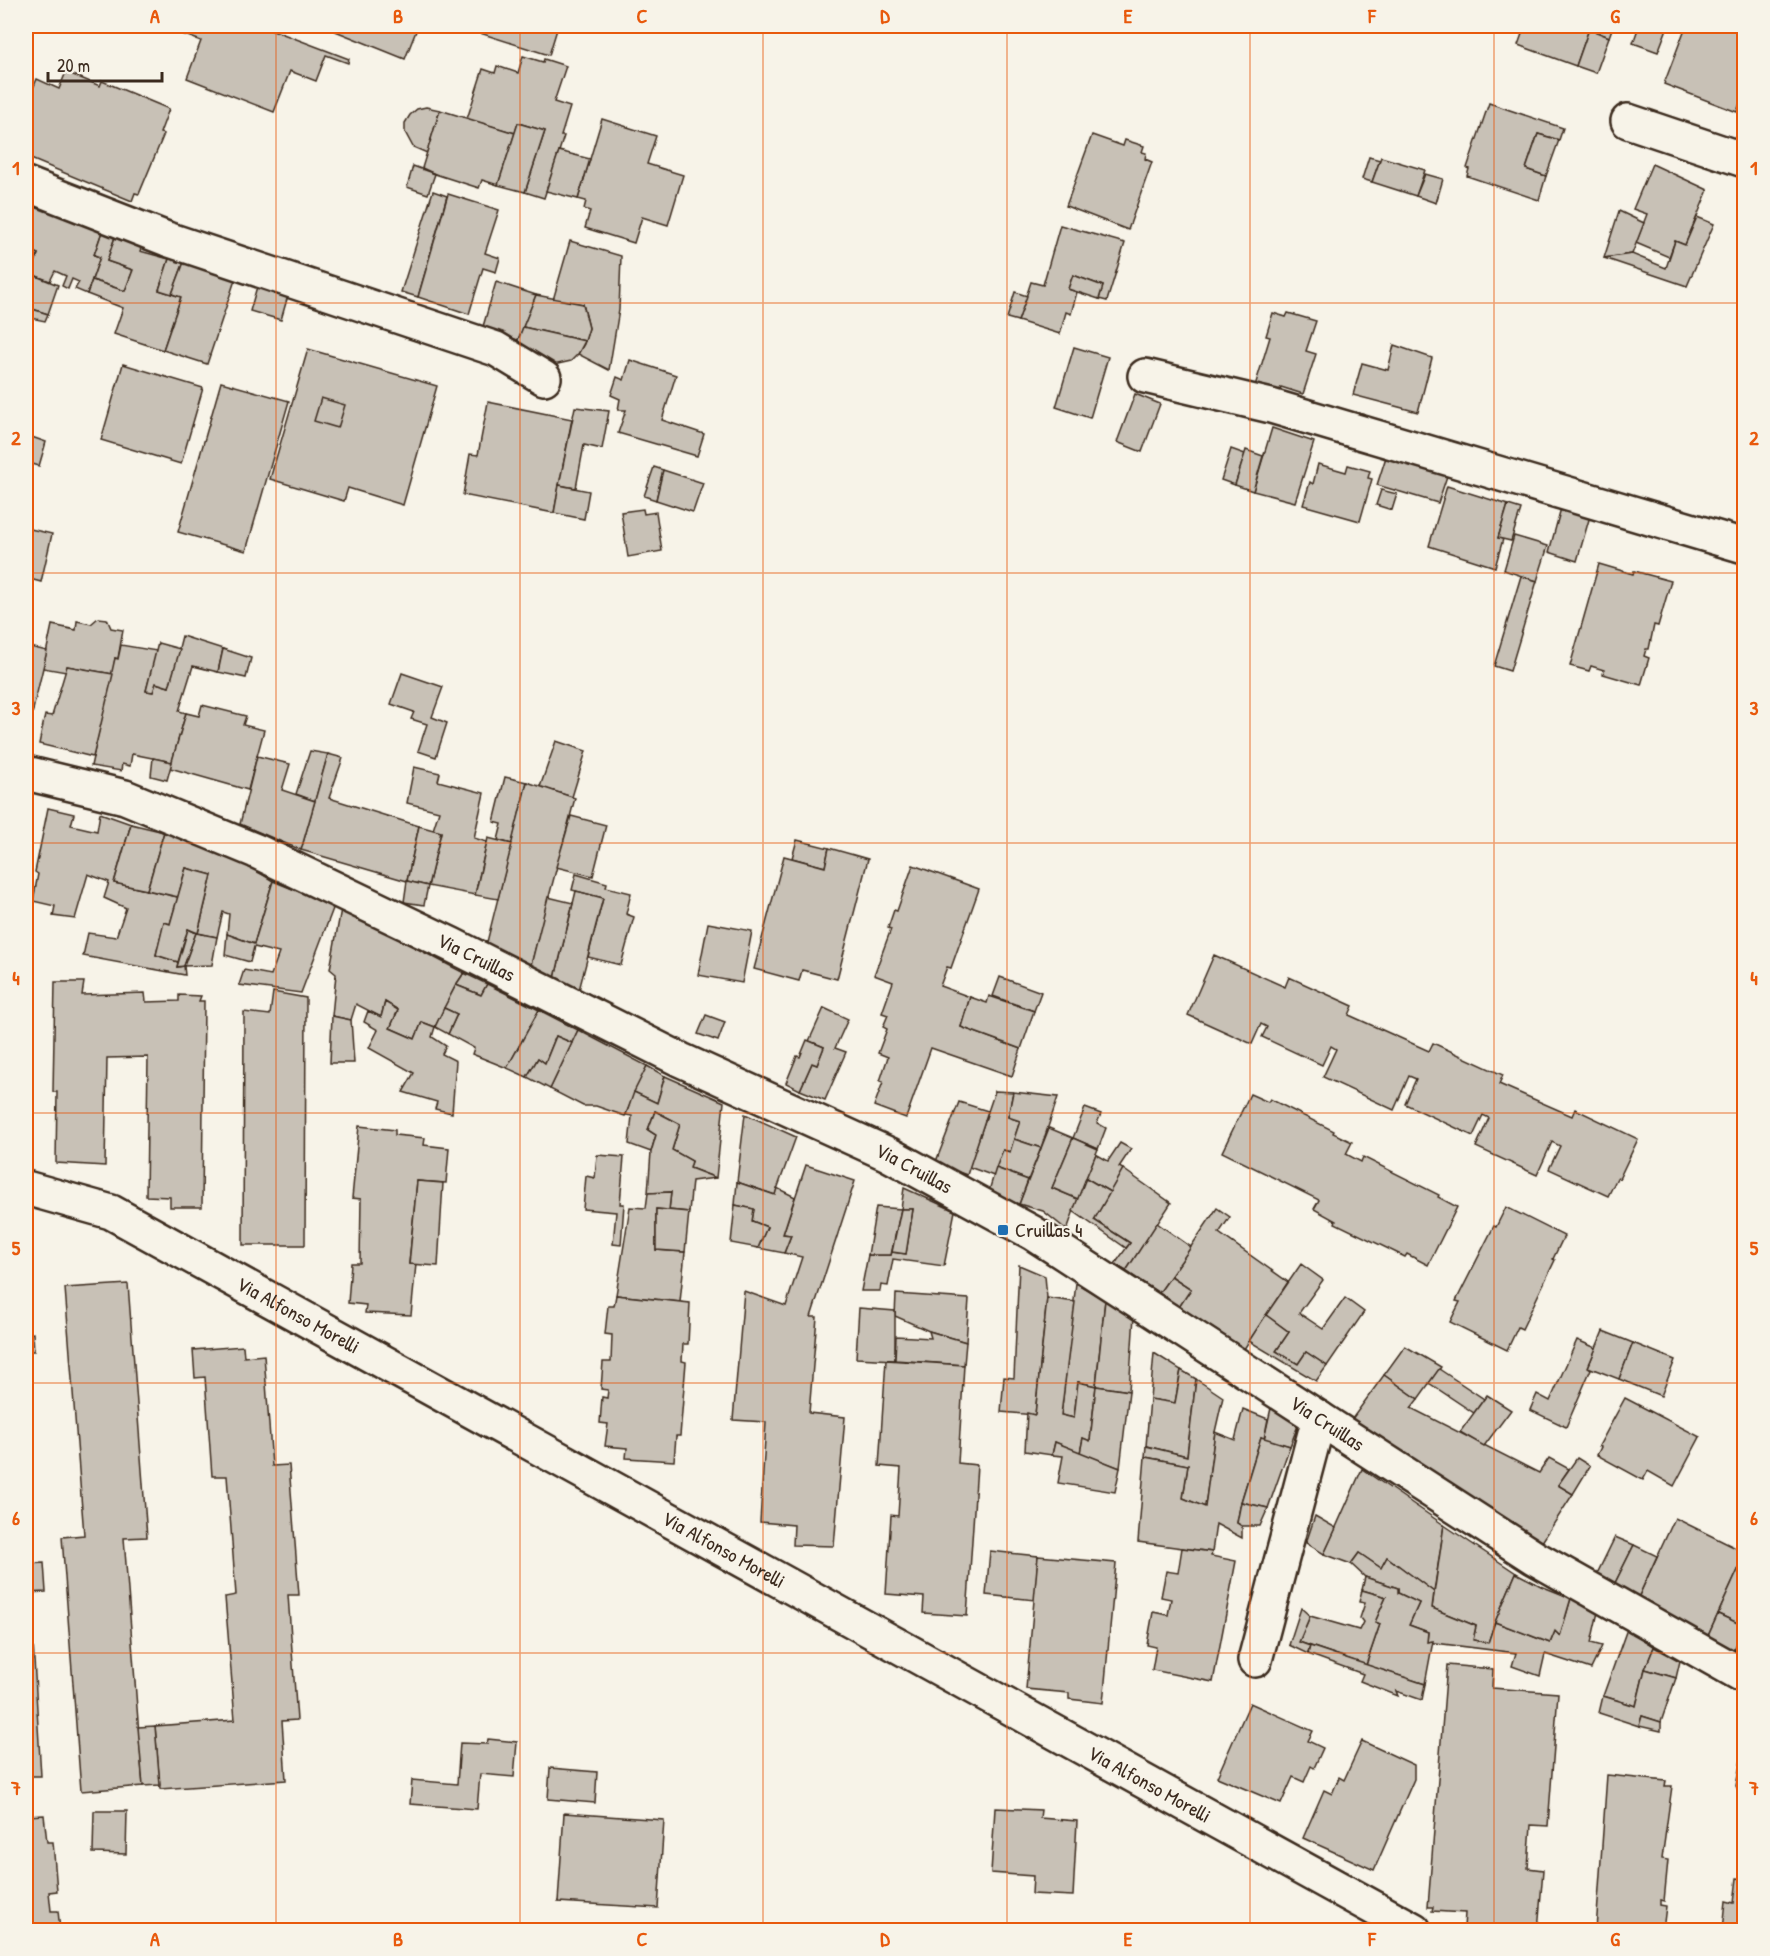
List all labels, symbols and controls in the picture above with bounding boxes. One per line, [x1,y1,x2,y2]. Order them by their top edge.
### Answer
text: A [150,2,160,29]
text: B [393,2,403,29]
text: C [637,2,648,29]
text: D [880,2,890,29]
text: E [1124,2,1133,29]
text: F [1367,2,1377,29]
text: G [1610,2,1620,29]
scale bar [48,45,162,83]
text: 20 m [57,53,90,78]
text: 1 [12,154,20,181]
text: 1 [1750,154,1758,181]
text: 2 [11,424,21,451]
text: 2 [1749,424,1759,451]
text: 3 [12,694,21,721]
text: 3 [1750,694,1759,721]
street label: Via Cruillas [433,926,520,988]
text: 4 [12,964,20,991]
text: 4 [1750,964,1758,991]
street label: Via Cruillas [871,1136,958,1200]
place label: Cruillas 4 [1015,1216,1082,1243]
marker: Cruillas 4 [996,1223,1010,1237]
text: 5 [12,1234,21,1261]
text: 5 [1750,1234,1759,1261]
street label: Via Alfonso Morelli [232,1270,365,1359]
street label: Via Cruillas [1285,1389,1370,1457]
text: 6 [12,1504,20,1531]
street label: Via Alfonso Morelli [658,1504,790,1594]
text: 6 [1750,1504,1758,1531]
street label: Via Alfonso Morelli [1083,1739,1216,1829]
text: 7 [10,1774,21,1801]
text: 7 [1748,1774,1759,1801]
text: A [150,1925,160,1952]
text: B [393,1925,403,1952]
text: C [637,1925,648,1952]
text: D [880,1925,890,1952]
text: E [1124,1925,1133,1952]
text: F [1367,1925,1377,1952]
text: G [1610,1925,1620,1952]

